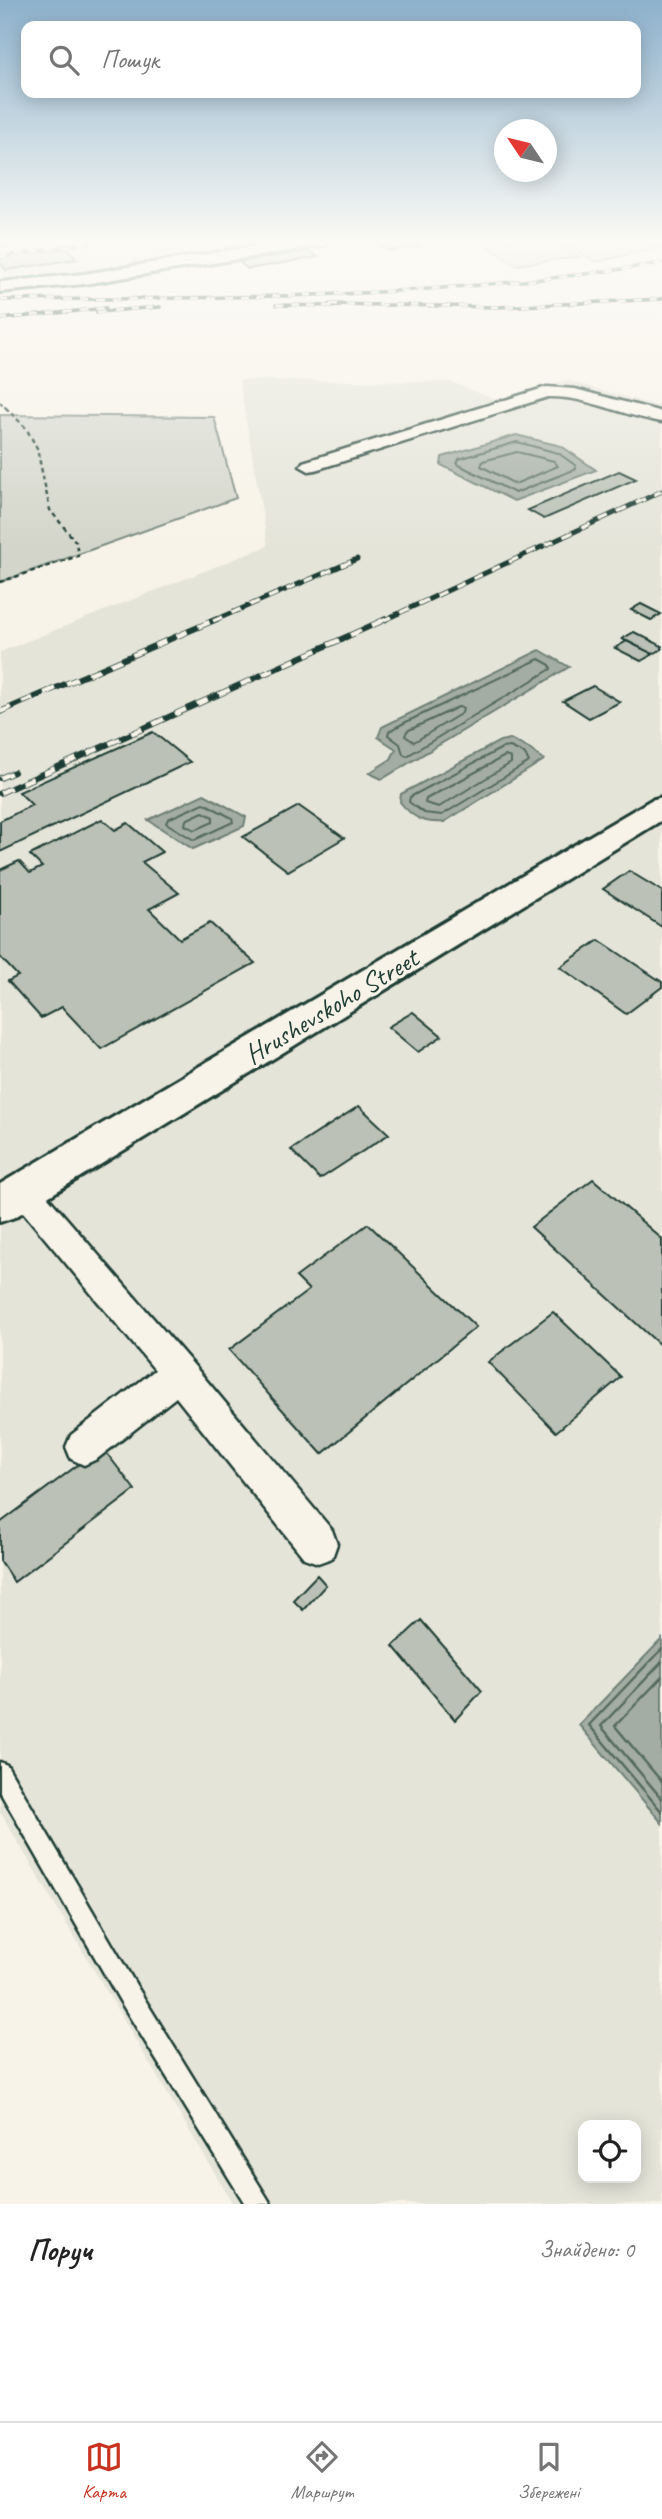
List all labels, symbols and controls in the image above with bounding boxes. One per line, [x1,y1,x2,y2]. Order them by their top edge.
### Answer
search box [21,21,641,98]
icon: search [45,41,83,79]
text: Пошук [101,43,159,76]
north arrow [494,119,557,182]
street label: Hrushevskoho Street [238,939,427,1072]
map controls [578,2120,641,2183]
button: locate [578,2120,641,2183]
text: Поруч [28,2231,92,2269]
text: Знайдено: 0 [539,2235,634,2264]
tab: Карта [82,2438,126,2504]
tab: Маршрут [290,2438,353,2504]
tab: Збережені [518,2438,580,2504]

